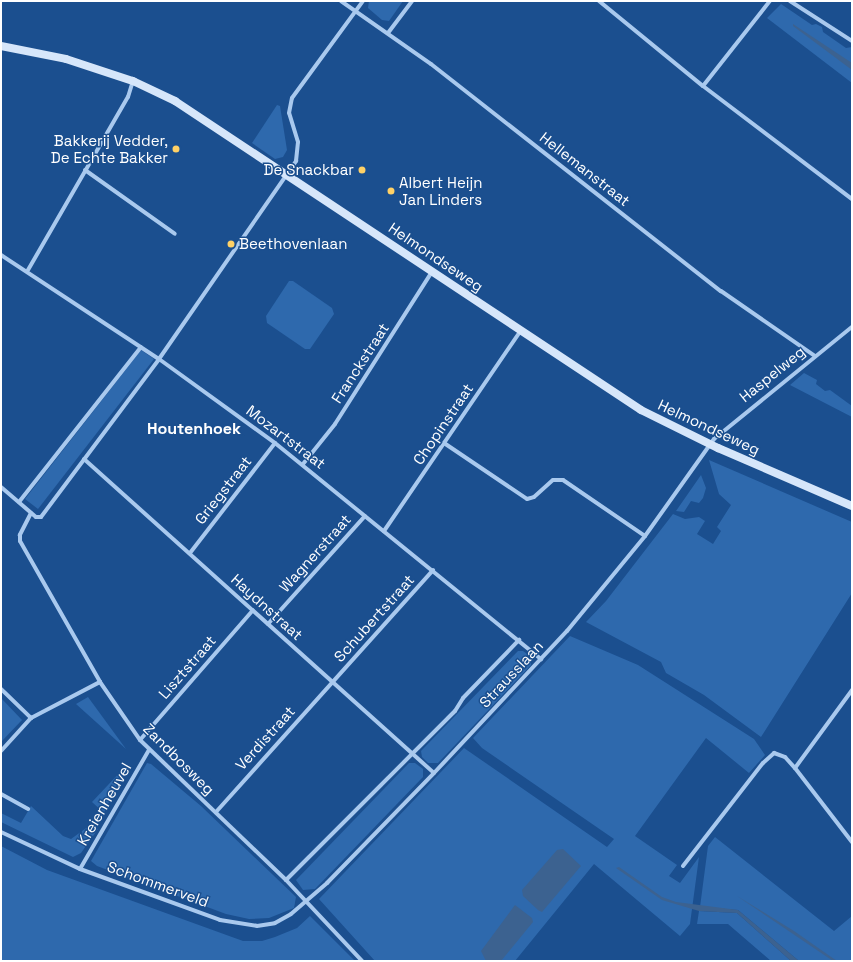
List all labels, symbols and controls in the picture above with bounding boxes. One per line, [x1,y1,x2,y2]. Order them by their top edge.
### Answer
street label: Hellemanstraat [536,128,634,210]
place label: Bakkerij Vedder, De Echte Bakker [51,131,168,166]
marker: Bakkerij Vedder, De Echte Bakker [171,144,181,154]
place label: De Snackbar [264,161,354,179]
marker: De Snackbar [357,165,367,175]
place label: Albert Heijn Jan Linders [399,173,482,208]
marker: Albert Heijn Jan Linders [386,186,396,196]
street label: Helmondseweg [385,219,487,295]
place label: Beethovenlaan [239,235,347,253]
marker: Beethovenlaan [226,239,236,249]
street label: Franckstraat [327,320,393,406]
street label: Haspelweg [736,342,808,406]
street label: Chopinstraat [409,380,477,468]
street label: Helmondseweg [655,396,763,458]
street label: Mozartstraat [243,401,329,473]
district label: Houtenhoek [147,419,241,439]
street label: Griegstraat [191,452,255,528]
street label: Wagnerstraat [275,510,355,596]
street label: Haydnstraat [228,570,306,644]
street label: Schubertstraat [330,571,418,665]
street label: Lisztstraat [155,632,219,702]
street label: Strausslaan [475,637,547,711]
street label: Verdistraat [232,702,298,774]
street label: Zandbosweg [140,720,218,798]
street label: Kreienheuvel [73,759,135,849]
street label: Schommerveld [105,857,211,911]

